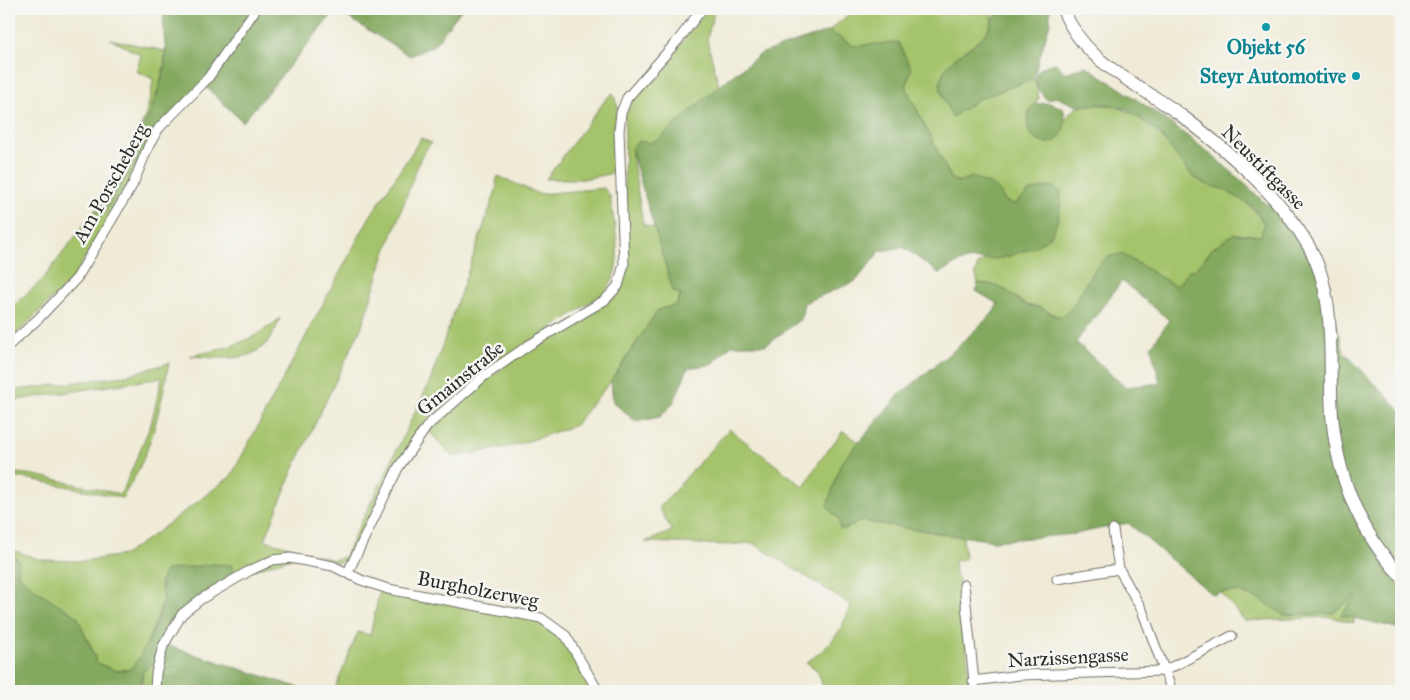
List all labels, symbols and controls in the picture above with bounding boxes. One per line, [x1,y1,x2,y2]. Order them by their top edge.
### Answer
marker: Objekt 56 [1260,21,1272,33]
place label: Objekt 56 [1227,35,1307,60]
place label: Steyr Automotive [1200,64,1347,89]
marker: Steyr Automotive [1350,70,1362,82]
street label: Am Porscheberg [67,118,154,248]
street label: Neustiftgasse [1216,120,1311,215]
street label: Gmainstraße [412,336,508,420]
street label: Burgholzerweg [415,565,541,614]
street label: Narzissengasse [1007,642,1129,673]

